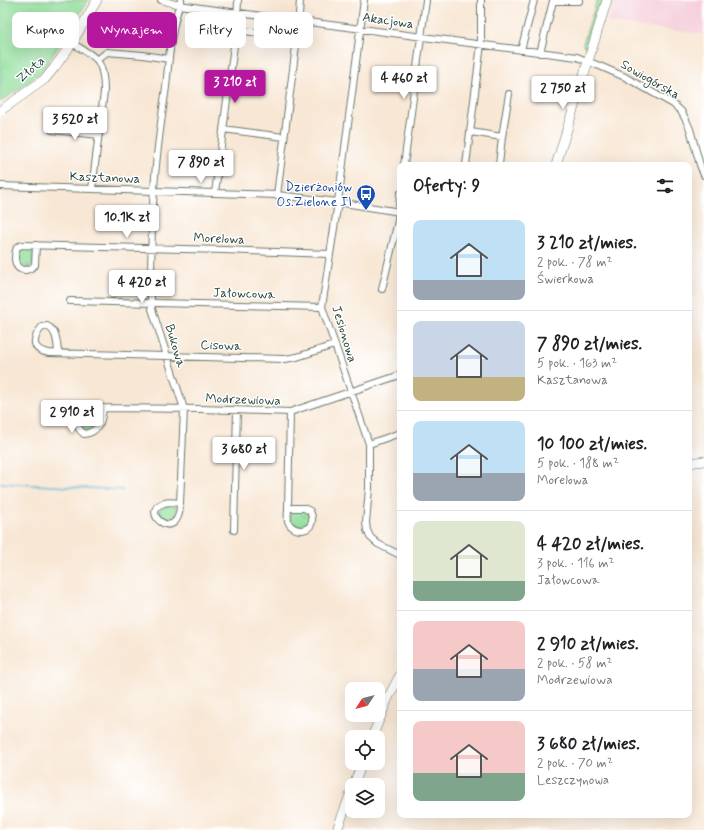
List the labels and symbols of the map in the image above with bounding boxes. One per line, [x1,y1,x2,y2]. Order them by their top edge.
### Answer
street label: Akacjowa [361,9,415,33]
street label: Złota [13,53,49,87]
street label: Sowiogórska [617,56,683,105]
pin: 4 460 zł [363,66,445,100]
pin: 3 210 zł [194,70,276,104]
pin: 2 750 zł [522,76,604,110]
pin: 3 520 zł [34,107,116,141]
pin: 7 890 zł [160,150,242,184]
street label: Kasztanowa [69,168,141,188]
place label: Dzierżoniów Os.Zielone II [276,179,352,211]
bus stop icon: Dzierżoniów Os.Zielone II [355,183,377,211]
pin: 10.1K zł [86,205,168,239]
street label: Morelowa [193,230,245,248]
pin: 4 420 zł [101,270,183,304]
street label: Jałowcowa [212,284,276,304]
street label: Jesionowa [327,304,361,364]
street label: Bukowa [160,322,190,370]
street label: Cisowa [200,337,242,355]
street label: Modrzewiowa [205,390,281,410]
pin: 2 910 zł [31,400,113,434]
pin: 3 680 zł [203,437,285,471]
north arrow [345,682,385,722]

